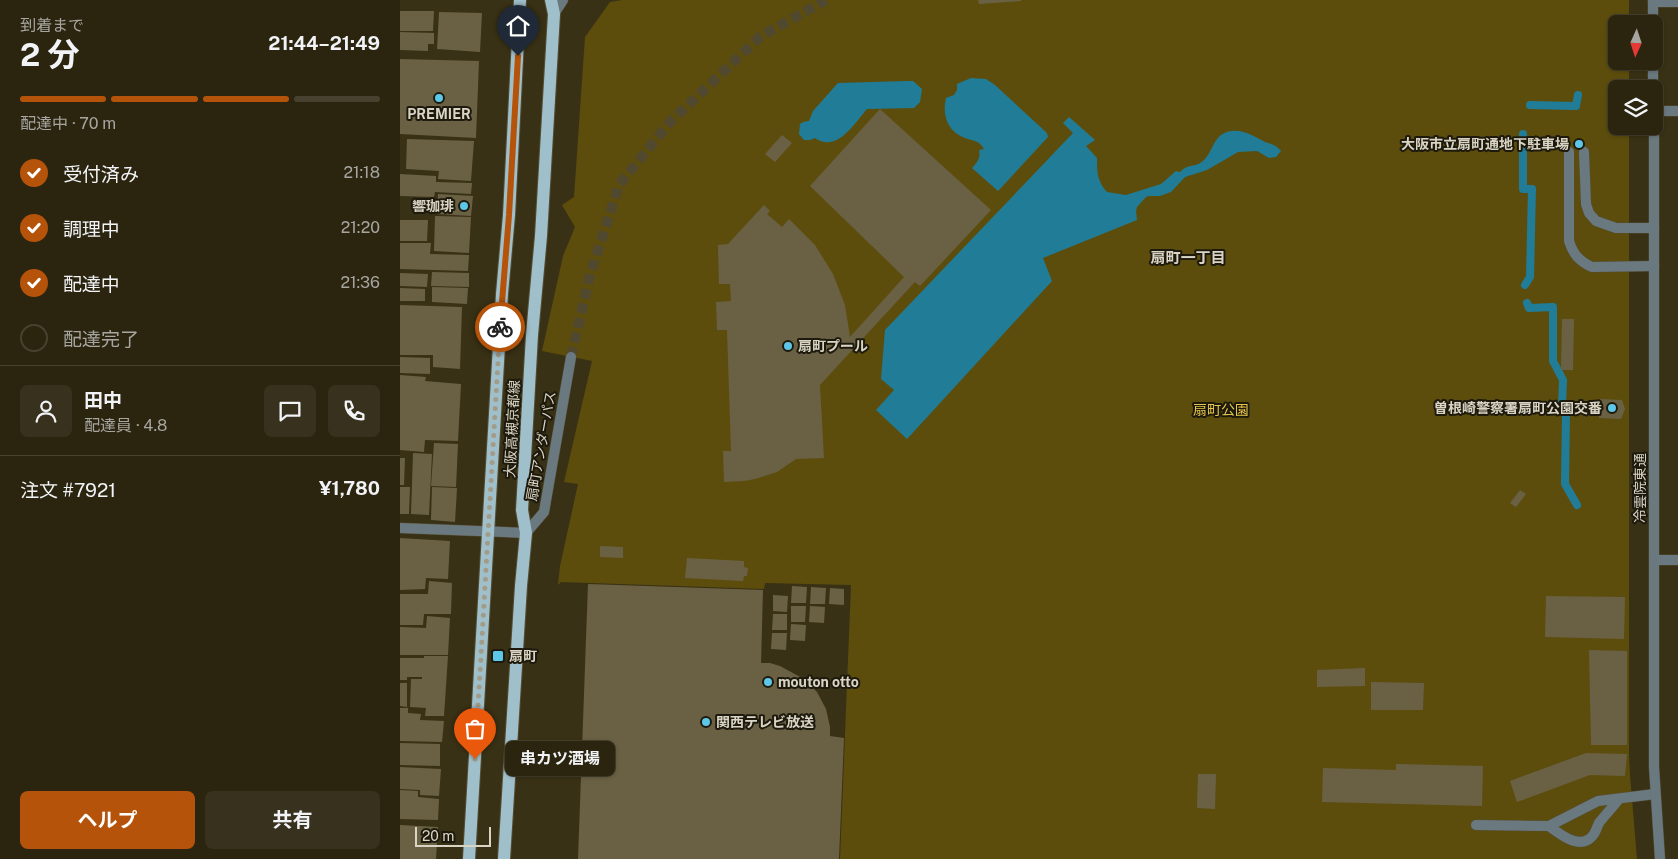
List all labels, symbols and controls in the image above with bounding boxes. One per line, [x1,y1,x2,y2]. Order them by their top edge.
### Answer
pin [497,5,539,56]
icon: home [504,12,532,40]
north arrow [1608,15,1662,70]
map controls [1608,15,1663,135]
text: 到着まで [20,16,84,35]
text: 21:44–21:49 [268,32,380,54]
text: 2 分 [20,36,80,73]
button: layers [1608,80,1663,135]
marker: PREMIER [433,92,445,104]
place label: PREMIER [407,106,471,122]
text: 配達中 · 70 m [20,114,116,133]
place label: 大阪市立扇町通地下駐車場 [1401,136,1569,152]
marker: 大阪市立扇町通地下駐車場 [1573,138,1585,150]
icon: check [20,159,48,187]
text: 受付済み [63,163,139,185]
text: 21:18 [343,163,380,182]
place label: 響珈琲 [412,198,454,214]
marker: 響珈琲 [458,200,470,212]
icon: check [20,214,48,242]
text: 調理中 [63,218,120,240]
text: 21:20 [341,218,380,237]
district label: 扇町一丁目 [1150,249,1226,266]
icon: check [20,269,48,297]
text: 配達中 [63,273,120,295]
text: 21:36 [340,273,380,292]
courier [475,302,525,352]
icon: bike [486,313,514,341]
text: 配達完了 [63,328,139,350]
place label: 扇町プール [798,338,868,354]
marker: 扇町プール [782,340,794,352]
street label: 大阪高槻京都線 [501,380,523,478]
button: person [20,385,72,437]
button: chat [264,385,316,437]
button: phone [328,385,380,437]
text: 田中 [84,389,122,411]
street label: 扇町アンダーパス [523,390,559,502]
place label: 曽根崎警察署扇町公園交番 [1434,400,1602,416]
park label: 扇町公園 [1193,402,1249,418]
marker: 曽根崎警察署扇町公園交番 [1606,402,1618,414]
text: 配達員 · 4.8 [84,416,167,435]
street label: 冷雲院東通 [1632,453,1648,523]
text: ¥1,780 [319,477,380,499]
text: 注文 #7921 [20,479,116,501]
place label: 扇町 [509,648,537,664]
marker: 扇町 [491,649,505,663]
place label: mouton otto [778,674,859,690]
marker: mouton otto [762,676,774,688]
pin [454,708,496,759]
place label: 関西テレビ放送 [716,714,814,730]
icon: bag [461,715,489,743]
marker: 関西テレビ放送 [700,716,712,728]
callout: 串カツ酒場 [505,742,615,776]
text: 串カツ酒場 [520,749,600,768]
button: ヘルプ [20,791,195,849]
button: 共有 [205,791,380,849]
scale bar [415,824,491,847]
text: 20 m [422,828,454,844]

